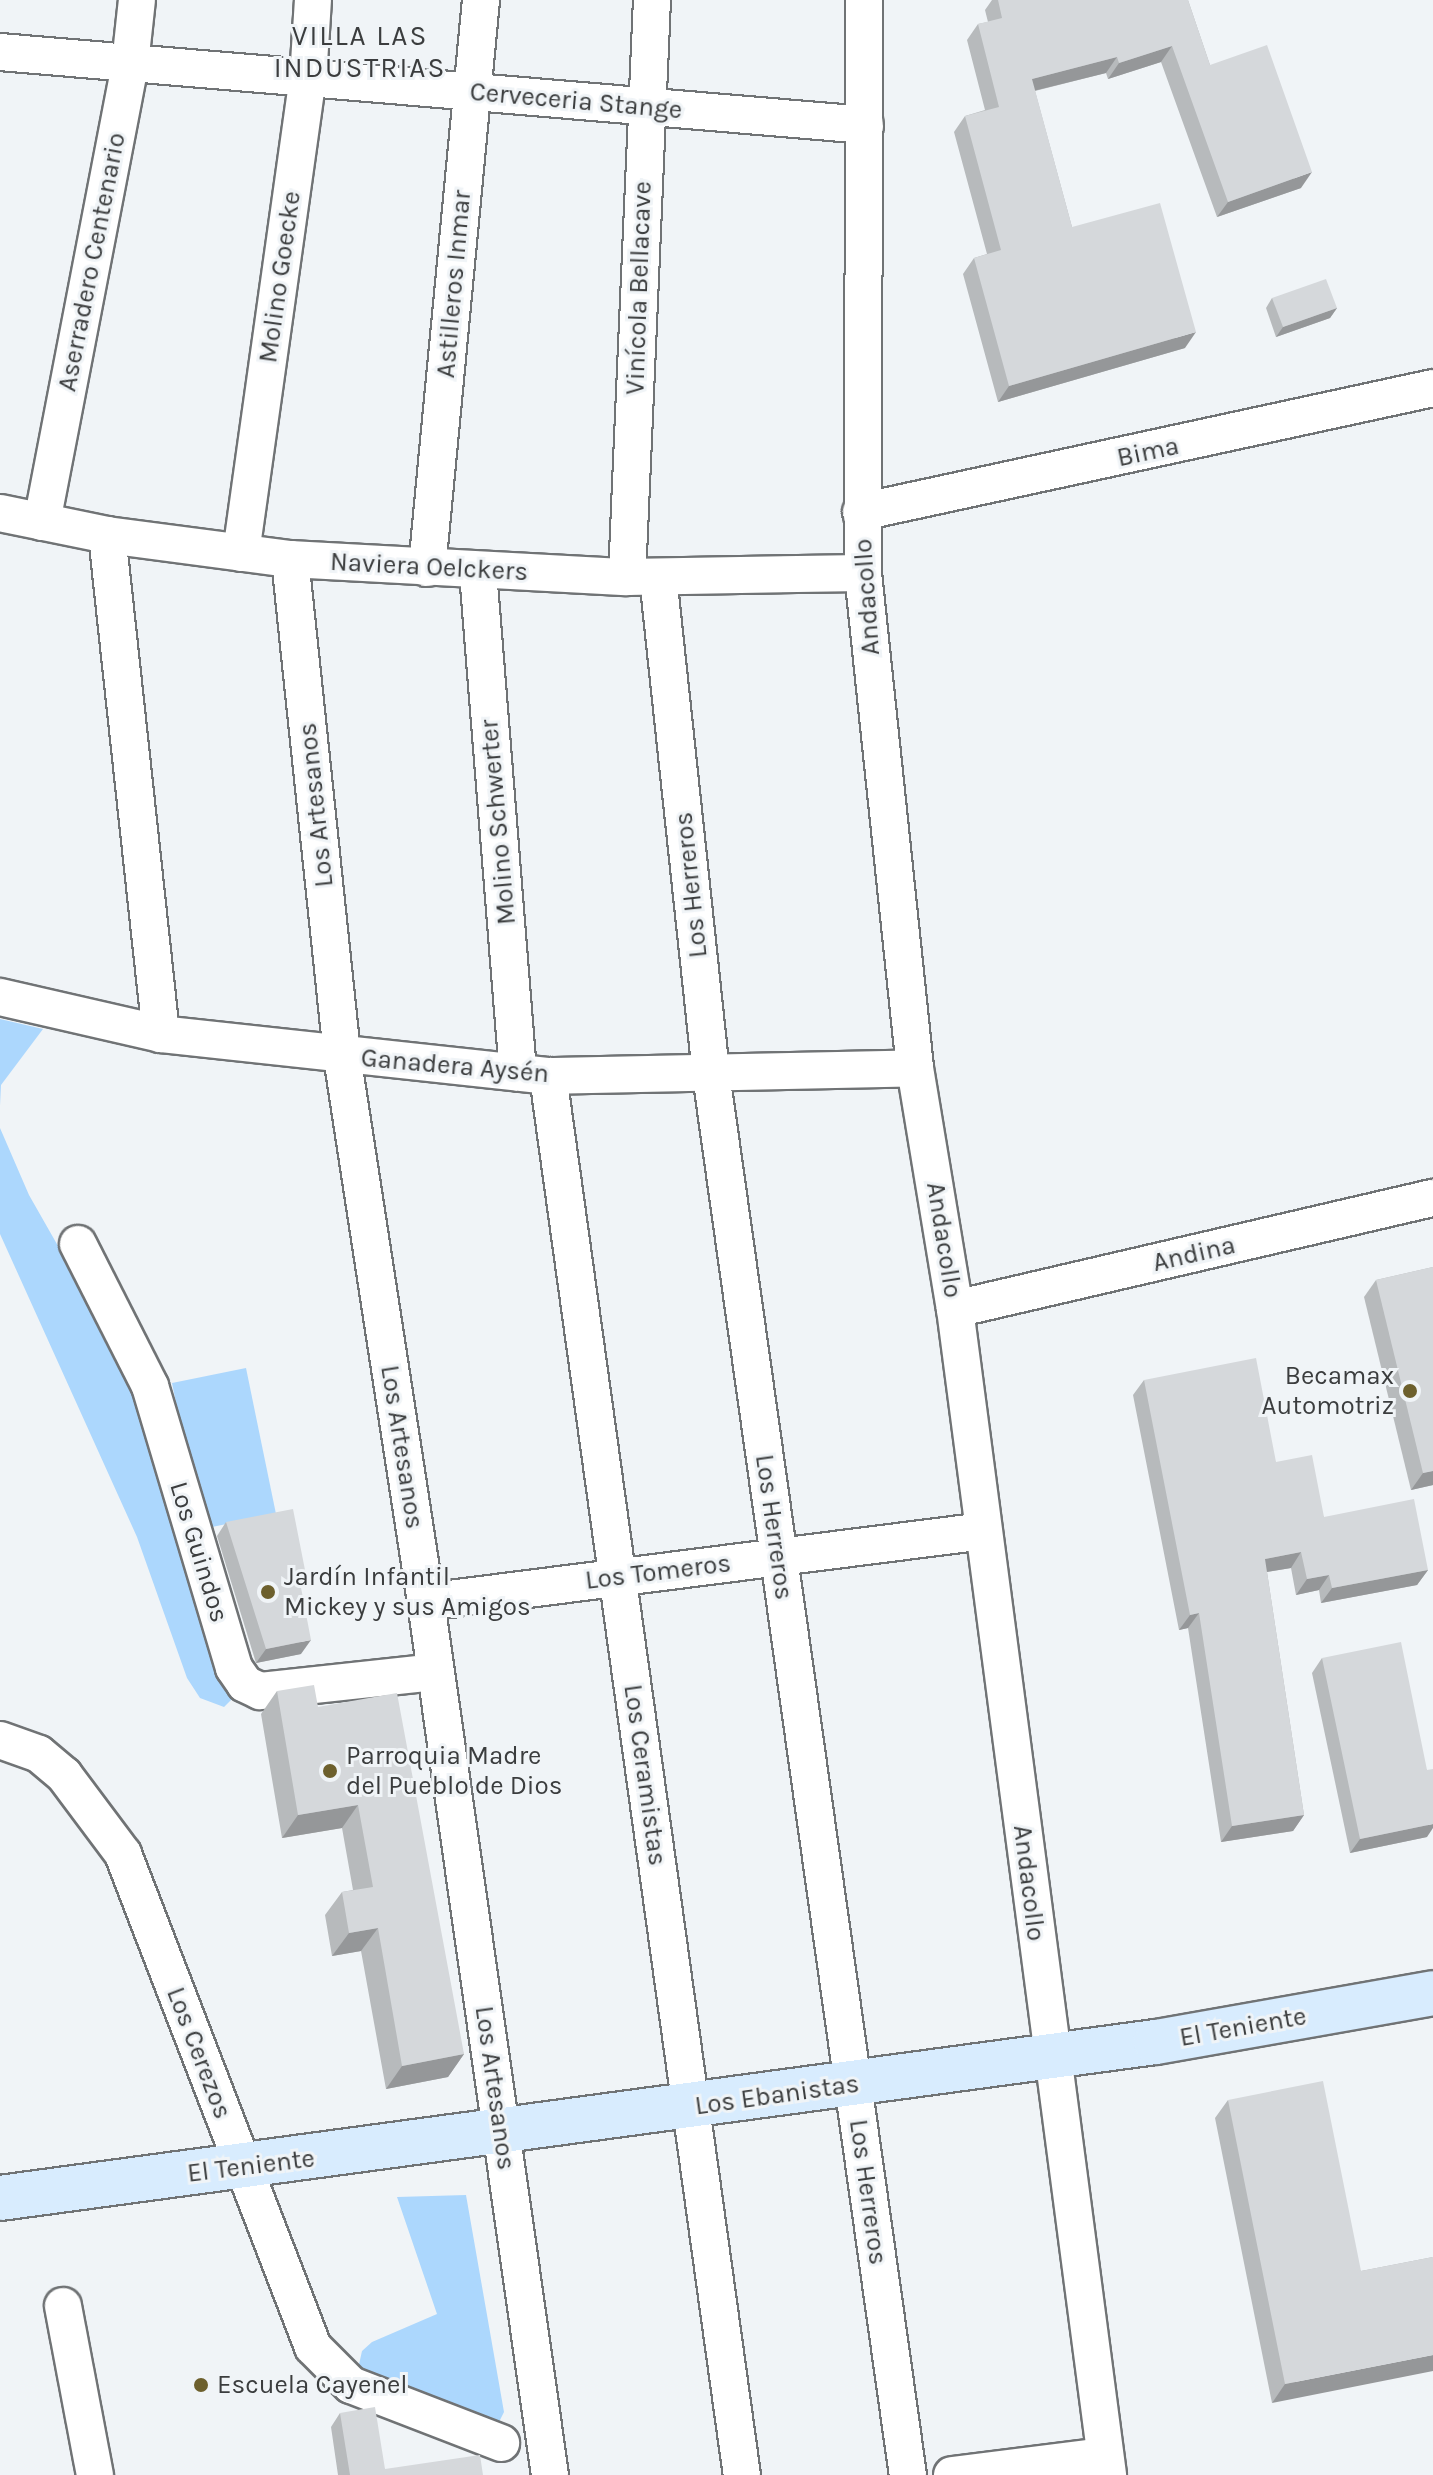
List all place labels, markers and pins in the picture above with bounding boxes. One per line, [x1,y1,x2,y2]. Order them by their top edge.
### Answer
place label: Becamax Automotriz [1262,1360,1394,1422]
marker: Becamax Automotriz [1401,1382,1419,1400]
place label: Jardín Infantil Mickey y sus Amigos [284,1561,531,1622]
marker: Jardín Infantil Mickey y sus Amigos [259,1583,277,1601]
place label: Parroquia Madre del Pueblo de Dios [346,1740,562,1802]
marker: Parroquia Madre del Pueblo de Dios [321,1762,339,1780]
place label: Escuela Cayenel [217,2369,408,2401]
marker: Escuela Cayenel [192,2376,210,2394]

